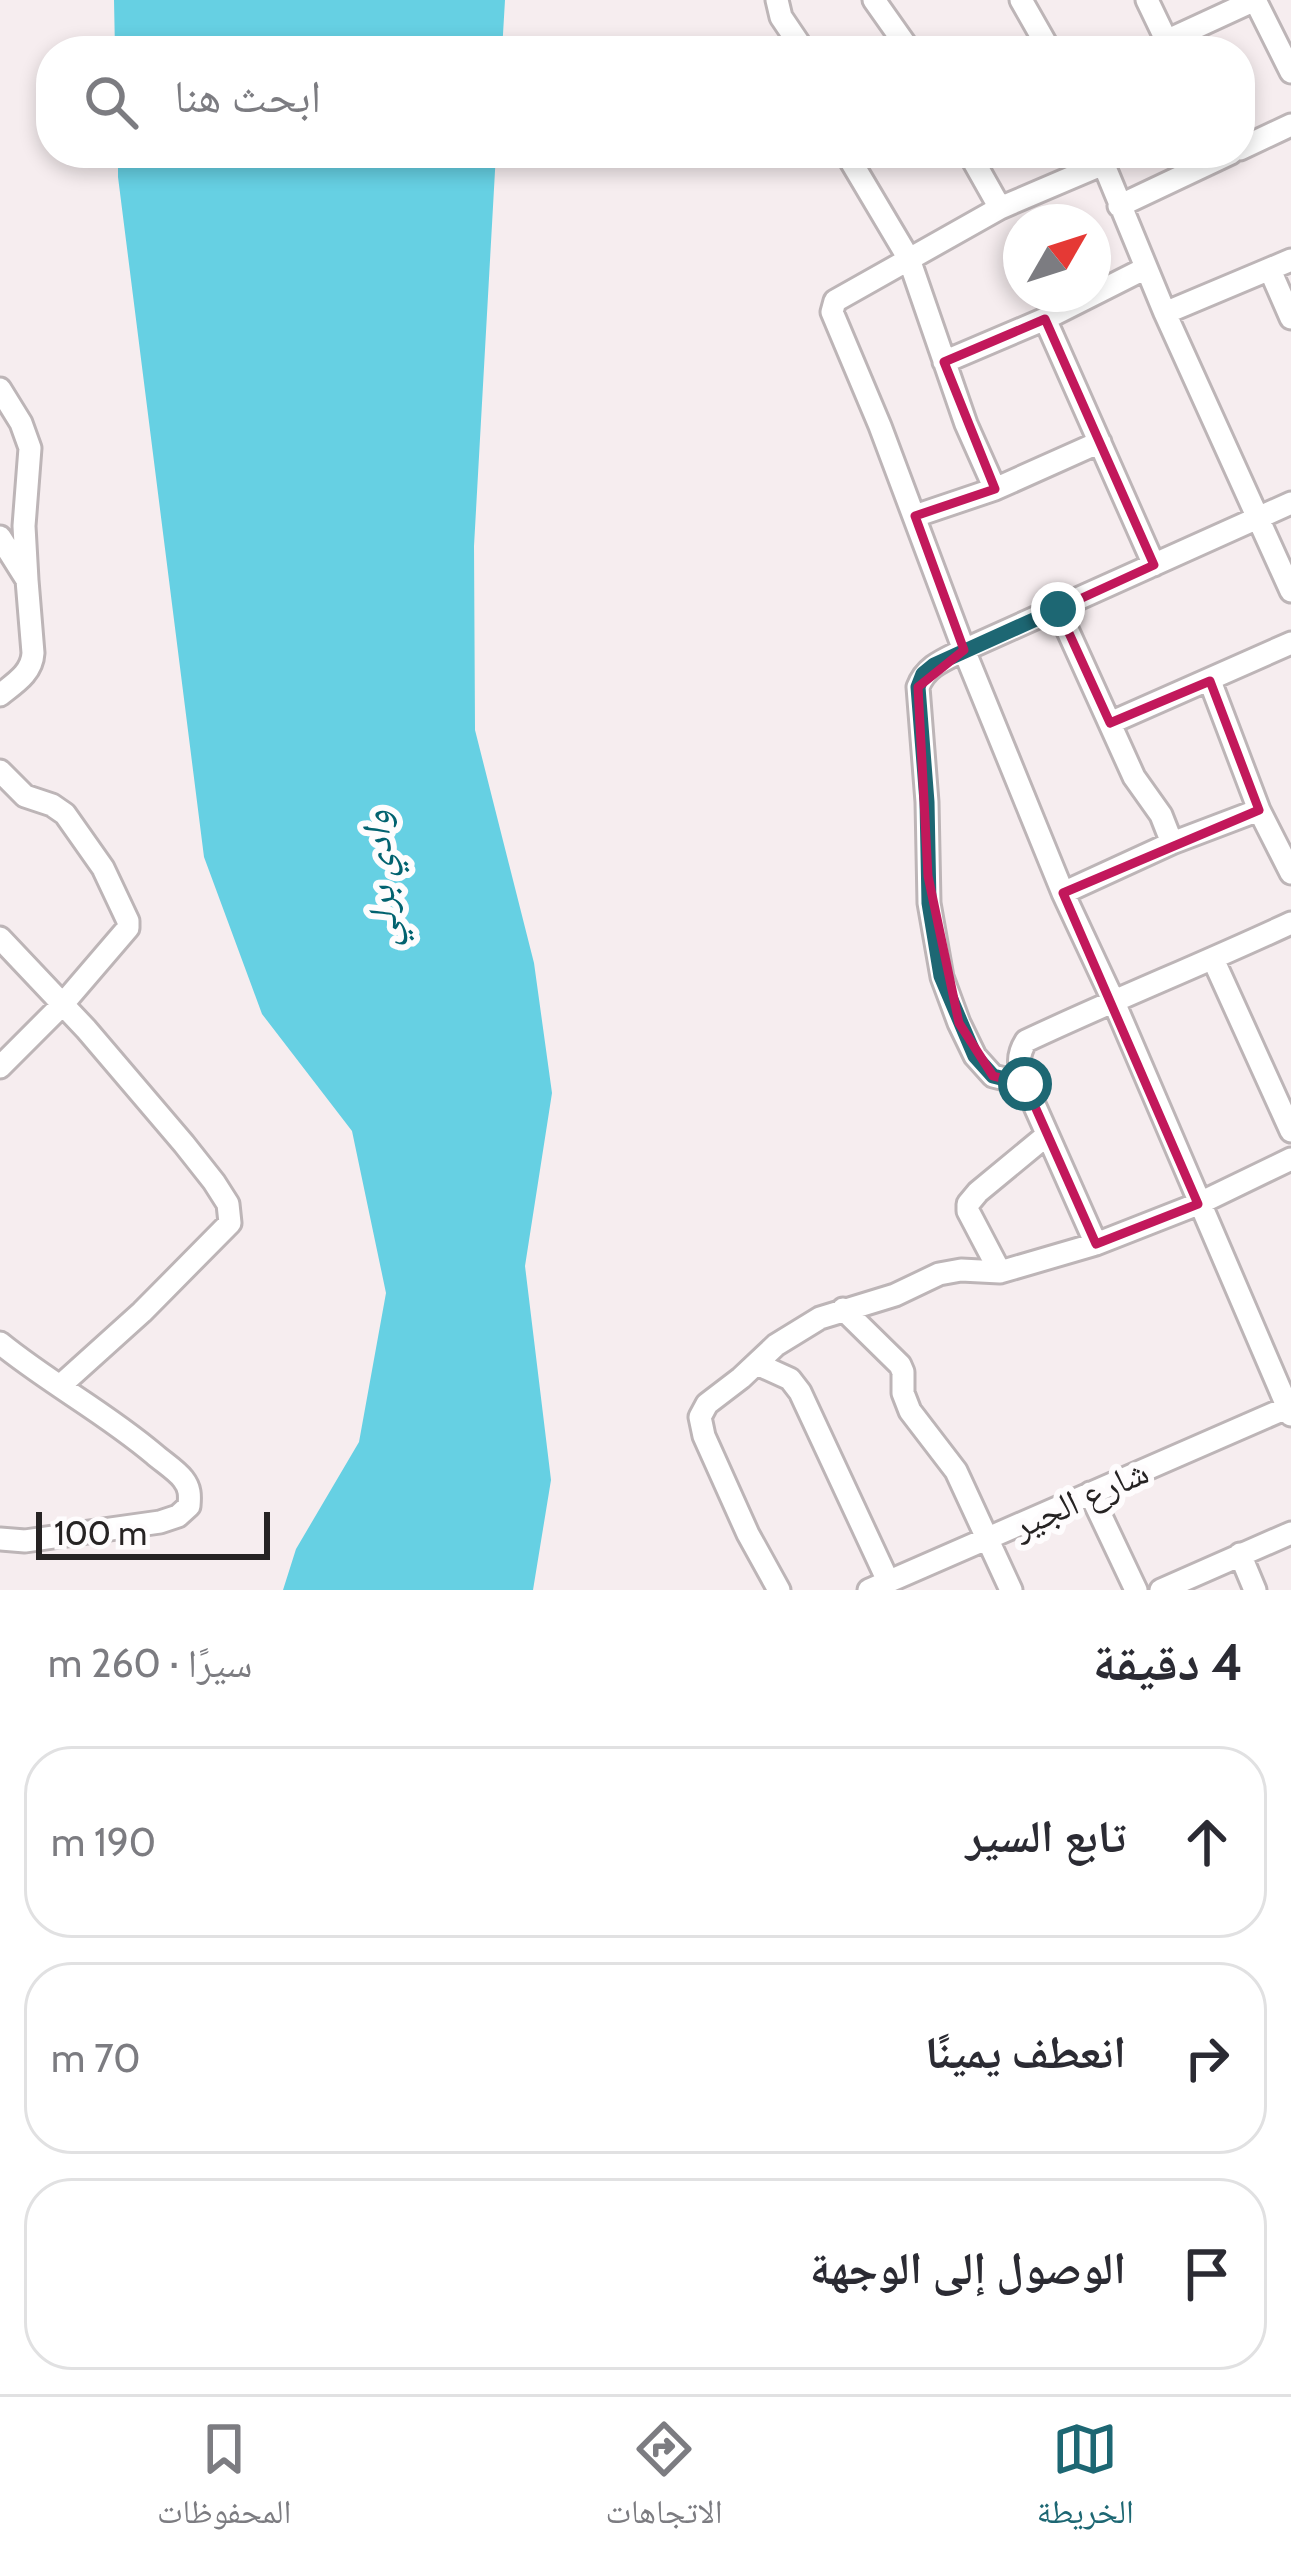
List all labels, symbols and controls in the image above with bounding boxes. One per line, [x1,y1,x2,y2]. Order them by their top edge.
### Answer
search box [36,36,1255,168]
icon: search [78,69,144,135]
text: ابحث هنا [174,69,321,123]
north arrow [1003,204,1111,312]
route end [1031,582,1085,636]
water label: وادي برلي [350,808,416,949]
route start [998,1057,1052,1111]
street label: شارع الجير [1004,1449,1155,1549]
scale bar [36,1506,270,1559]
text: 100 m [54,1513,147,1553]
text: 4 دقيقة [1093,1631,1243,1693]
text: سيرًا · 260 m [48,1639,252,1687]
text: تابع السير [966,1809,1126,1863]
icon: ahead [1174,1809,1240,1875]
text: 190 m [51,1818,156,1866]
text: انعطف يمينًا [925,2025,1126,2079]
icon: right [1174,2025,1240,2091]
text: 70 m [51,2034,140,2082]
text: الوصول إلى الوجهة [810,2241,1126,2295]
icon: arrive [1174,2241,1240,2307]
tab: المحفوظات [157,2416,291,2544]
tab: الاتجاهات [605,2416,723,2544]
tab: الخريطة [1037,2416,1134,2544]

